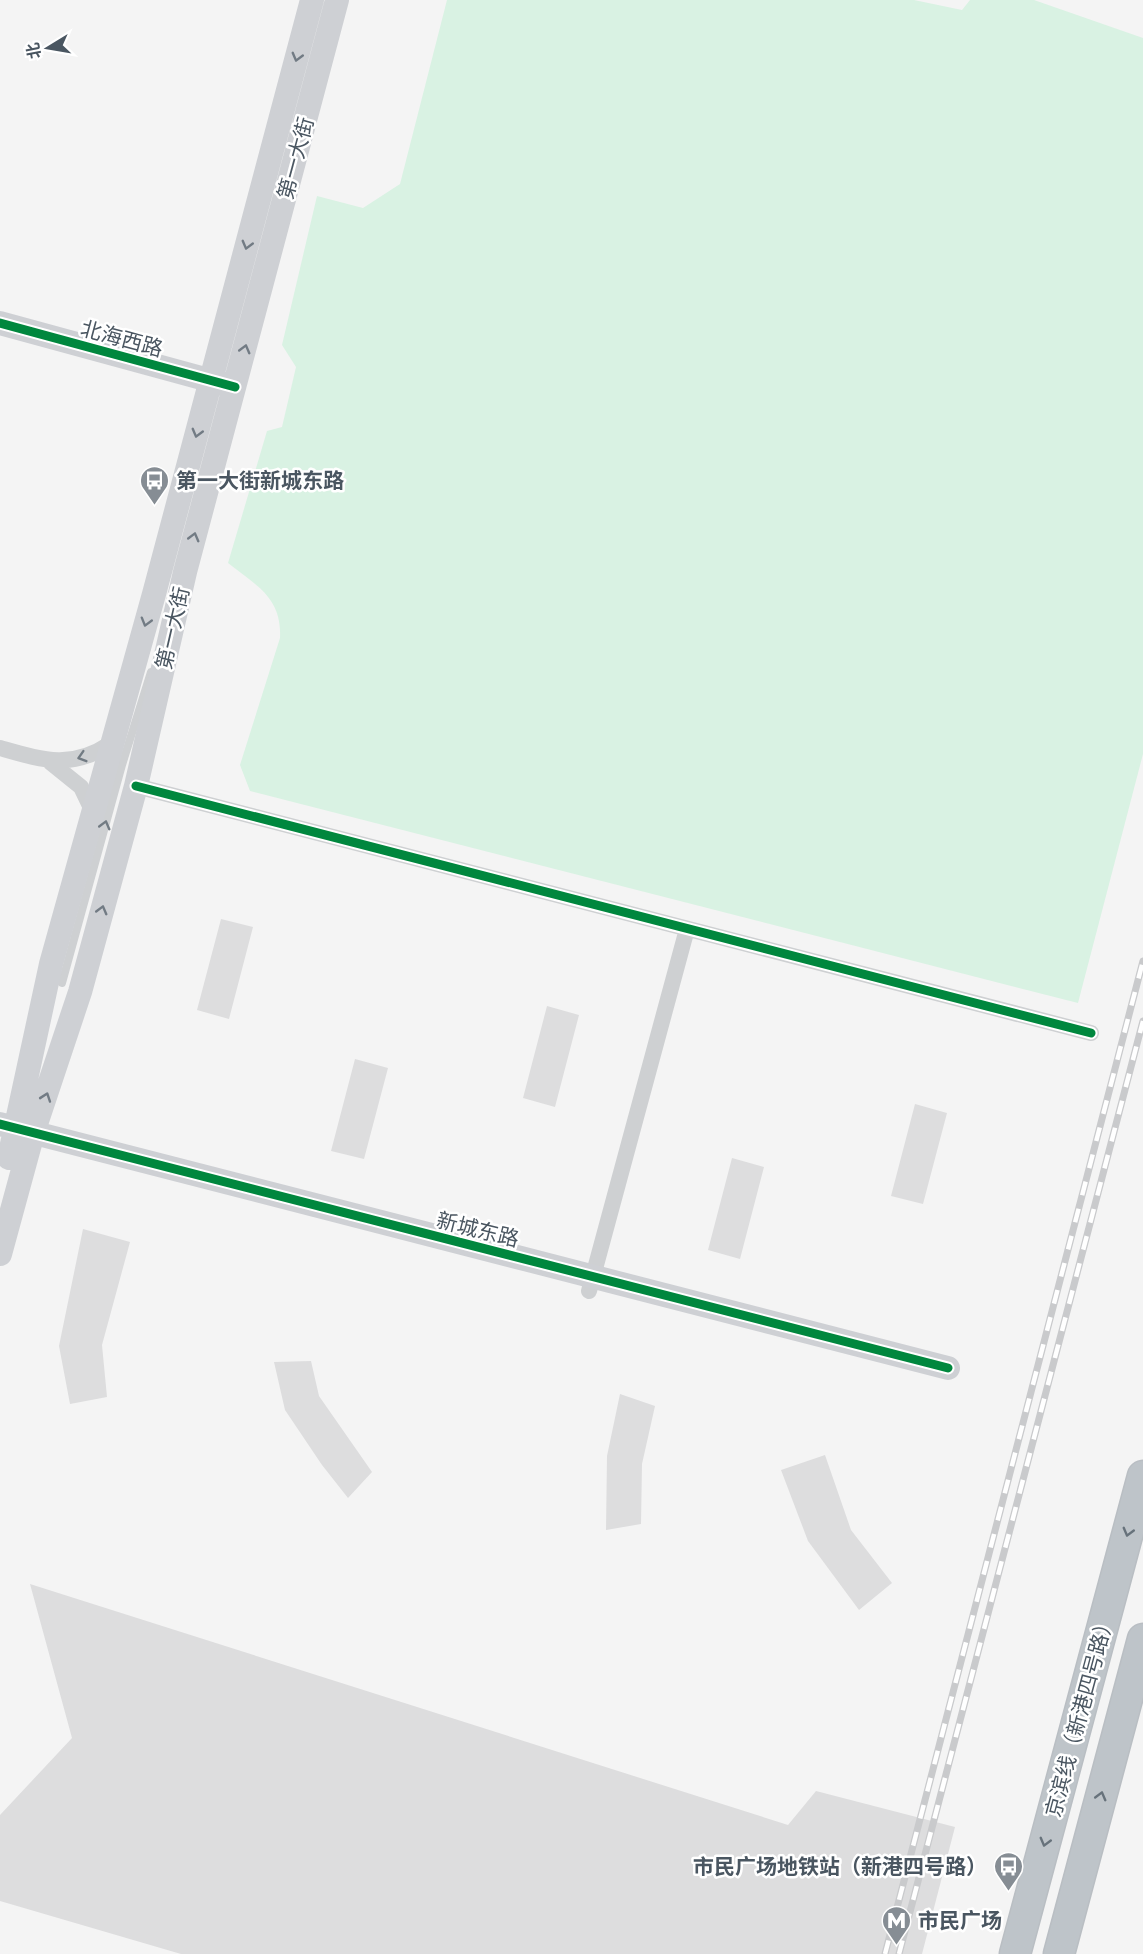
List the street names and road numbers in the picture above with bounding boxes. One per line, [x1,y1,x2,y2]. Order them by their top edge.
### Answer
street label: 第一大街 [271,114,319,202]
street label: 北海西路 [78,314,166,362]
street label: 第一大街 [149,584,195,672]
street label: 新城东路 [434,1205,522,1253]
street label: 京滨线（新港四号路） [1038,1610,1120,1820]

